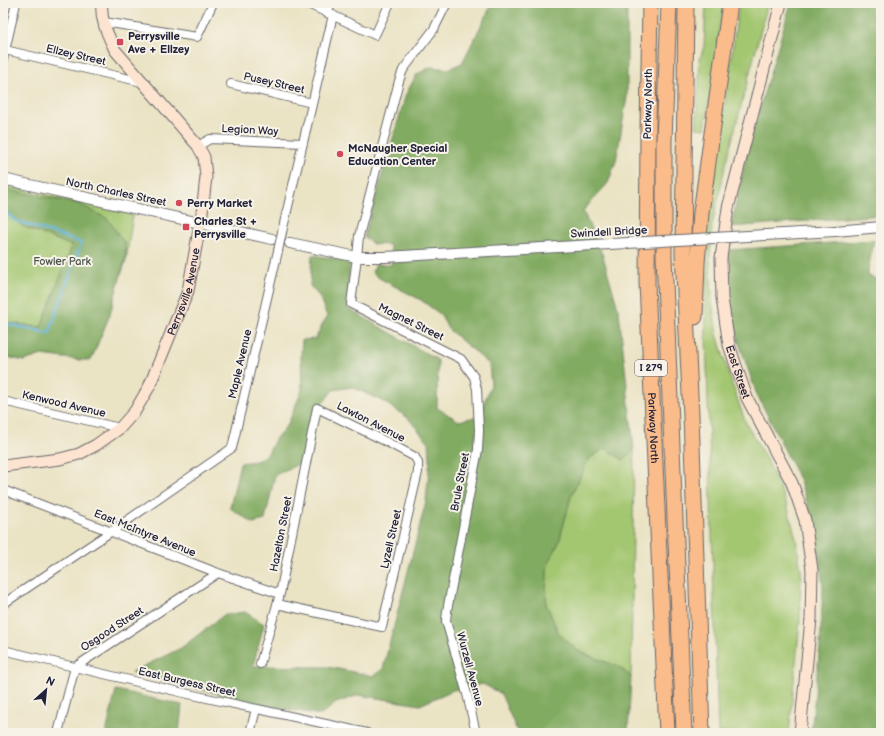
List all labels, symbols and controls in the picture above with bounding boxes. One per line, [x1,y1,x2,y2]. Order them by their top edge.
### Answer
place label: Perrysville Ave + Ellzey [127,30,189,56]
marker: Perrysville Ave + Ellzey [115,37,125,47]
street label: Ellzey Street [45,42,108,68]
street label: Parkway North [641,68,655,140]
street label: Pusey Street [242,70,306,96]
street label: Legion Way [221,122,279,138]
place label: McNaugher Special Education Center [348,142,448,168]
marker: McNaugher Special Education Center [335,149,345,159]
street label: North Charles Street [65,175,168,209]
place label: Perry Market [187,197,252,210]
marker: Perry Market [174,198,184,208]
place label: Charles St + Perrysville [194,215,258,241]
marker: Charles St + Perrysville [181,222,191,232]
street label: Swindell Bridge [570,223,648,241]
street label: Perrysville Avenue [164,246,202,337]
park label: Fowler Park [33,255,91,268]
street label: Magnet Street [376,301,446,344]
street label: Maple Avenue [226,328,254,400]
street label: East Street [723,343,753,401]
road number: I 279 [635,360,667,376]
street label: Kenwood Avenue [21,388,108,420]
street label: Parkway North [645,392,662,464]
street label: Lawton Avenue [335,399,408,445]
street label: Brule Street [448,451,472,512]
street label: Hazelton Street [267,494,295,573]
street label: East McIntyre Avenue [92,507,198,560]
street label: Lyzell Street [378,508,404,570]
street label: Osgood Street [78,604,146,654]
street label: Wurzell Avenue [454,630,486,708]
street label: East Burgess Street [137,664,238,700]
north arrow [26,670,66,710]
text: N [44,674,57,689]

